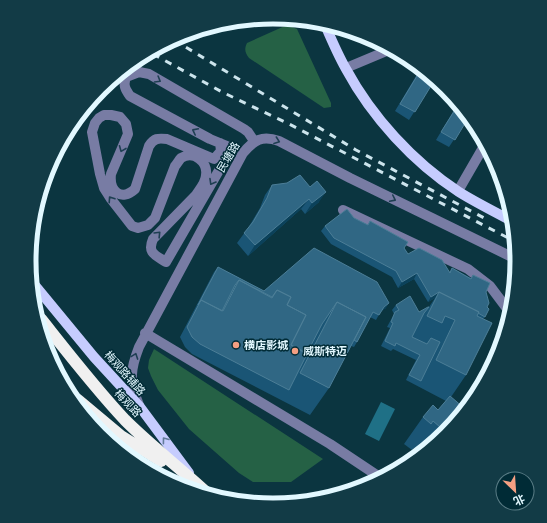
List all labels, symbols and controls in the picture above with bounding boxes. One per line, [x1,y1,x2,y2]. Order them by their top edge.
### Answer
one-way arrow [154,75,161,83]
one-way arrow [192,128,199,136]
one-way arrow [274,137,281,145]
street label: 民塘路 [214,140,242,175]
one-way arrow [118,146,126,153]
one-way arrow [210,178,217,185]
one-way arrow [389,194,397,202]
one-way arrow [109,197,116,204]
one-way arrow [153,231,160,239]
place label: 横店影城 [244,339,289,352]
marker: 横店影城 [231,340,241,350]
place label: 威斯特迈 [303,345,347,358]
marker: 威斯特迈 [290,346,300,356]
street label: 梅观路辅路 [101,349,148,398]
one-way arrow [131,352,139,359]
street label: 梅观路 [112,387,144,420]
one-way arrow [163,437,170,444]
north arrow [495,471,535,511]
text: 北 [511,491,527,508]

